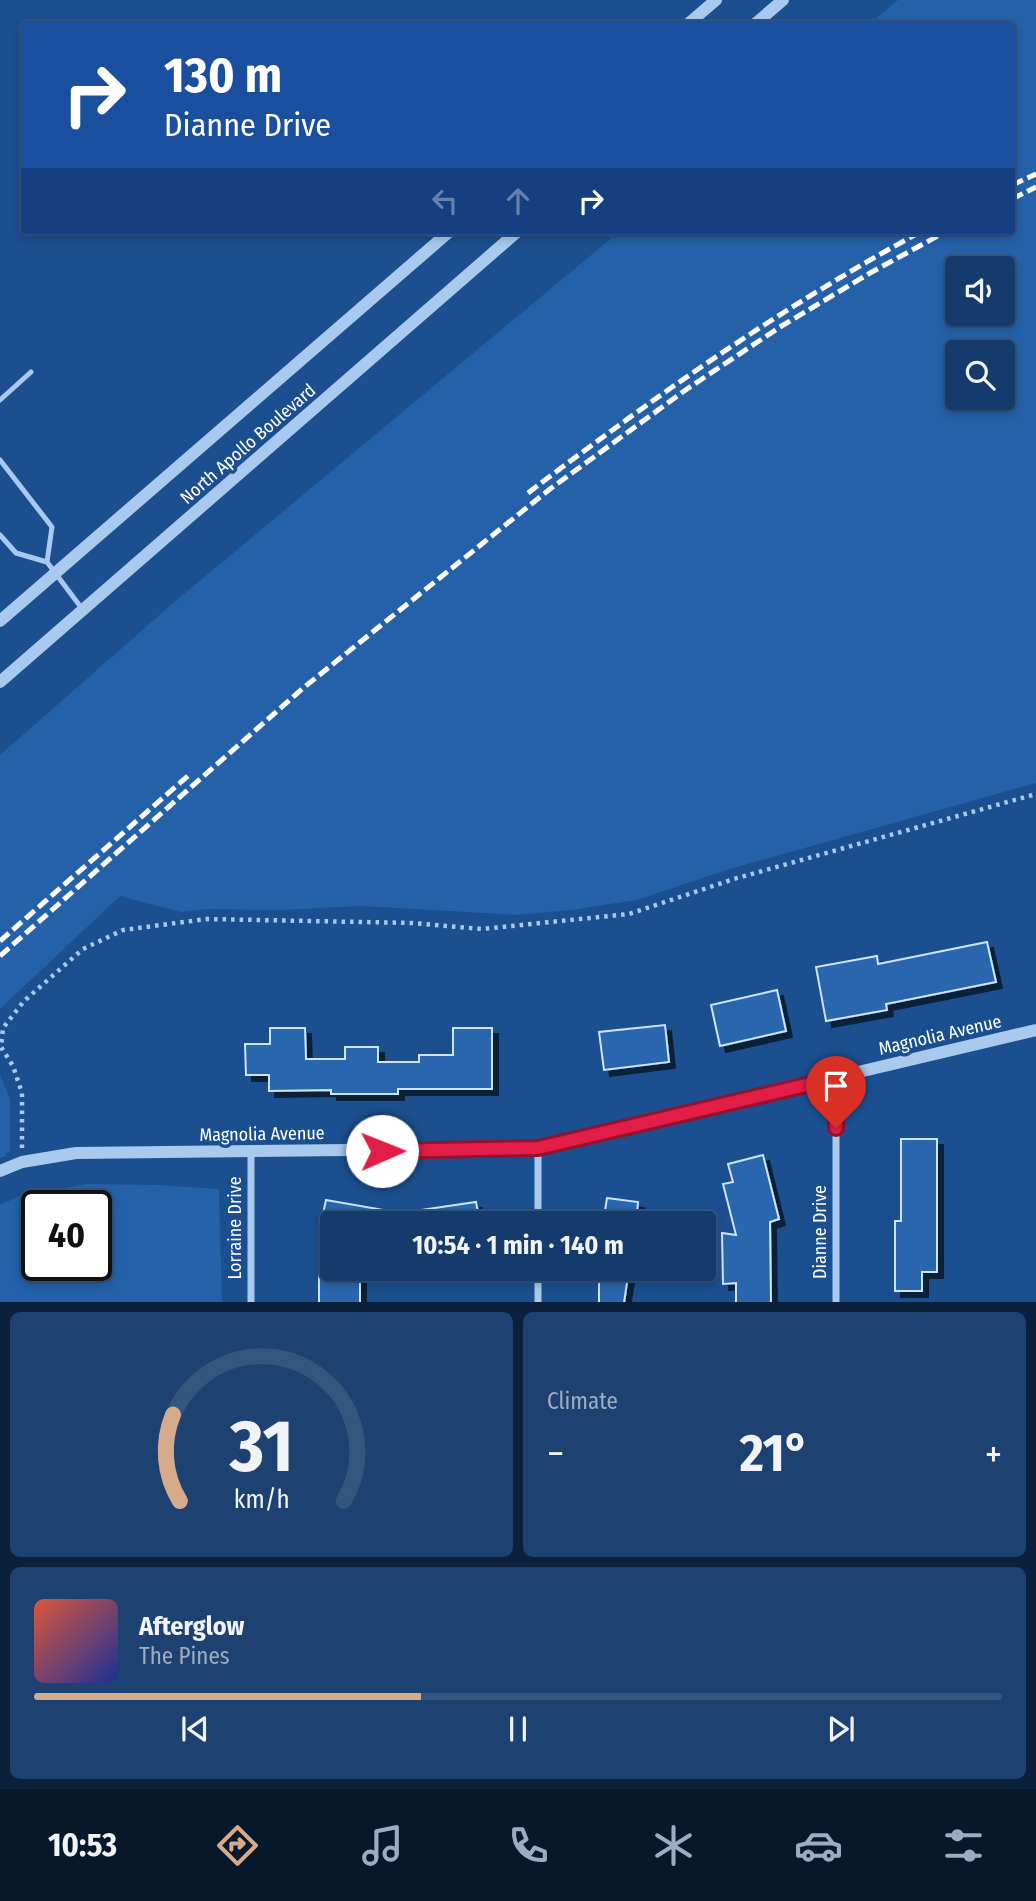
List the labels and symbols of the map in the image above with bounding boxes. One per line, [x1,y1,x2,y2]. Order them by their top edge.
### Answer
street label: North Apollo Boulevard [176,379,320,509]
street label: Magnolia Avenue [876,1010,1004,1060]
pin [806,1056,866,1128]
position arrow [345,1114,419,1188]
street label: Magnolia Avenue [199,1122,325,1146]
street label: Lorraine Drive [224,1176,246,1280]
street label: Dianne Drive [809,1185,831,1279]
speed limit sign: 40 [21,1190,112,1281]

